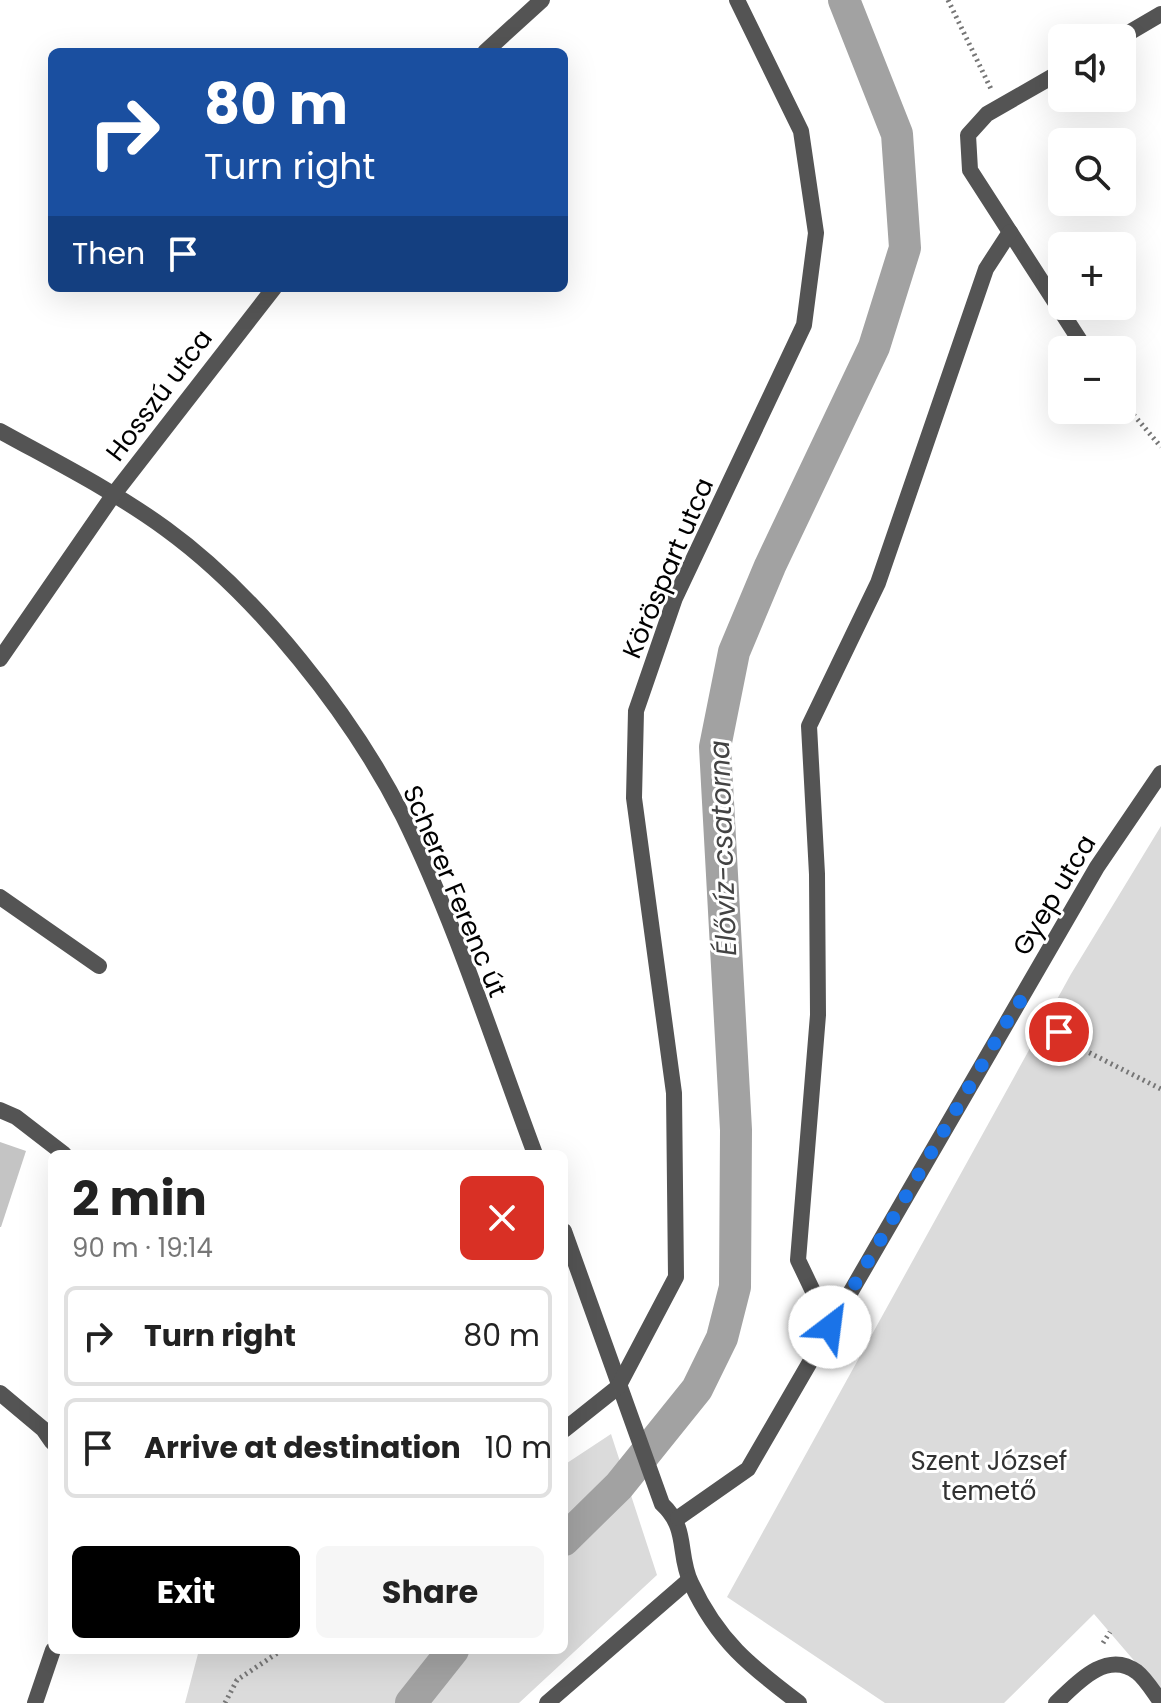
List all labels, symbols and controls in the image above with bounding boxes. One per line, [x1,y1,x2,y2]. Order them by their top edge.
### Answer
map controls [1048,24,1136,424]
button: sound [1048,24,1136,112]
text: 80 m [204,65,348,144]
icon: right [72,80,176,184]
button: search [1048,128,1136,216]
text: Turn right [204,141,375,192]
text: Then [72,232,145,275]
icon: arrive [161,232,205,276]
button: + [1048,232,1136,320]
street label: Hosszú utca [97,322,221,468]
button: − [1048,336,1136,424]
street label: Köröspart utca [614,472,722,664]
water label: Élővíz-csatorna [700,739,746,957]
street label: Scherer Ferenc út [394,780,516,1002]
street label: Gyep utca [1004,828,1104,962]
pin [1025,998,1093,1066]
icon: arrive [1037,1010,1081,1054]
text: 2 min [72,1165,207,1232]
button: close [460,1176,544,1260]
text: 90 m · 19:14 [72,1230,213,1266]
position arrow [788,1285,872,1369]
icon: right [76,1314,120,1358]
text: Turn right [144,1314,296,1357]
text: 80 m [463,1314,540,1357]
icon: arrive [76,1426,120,1470]
text: Arrive at destination [144,1426,461,1469]
text: 10 m [485,1426,552,1469]
park label: Szent József temető [911,1443,1067,1509]
button: Exit [72,1546,300,1638]
button: Share [316,1546,544,1638]

